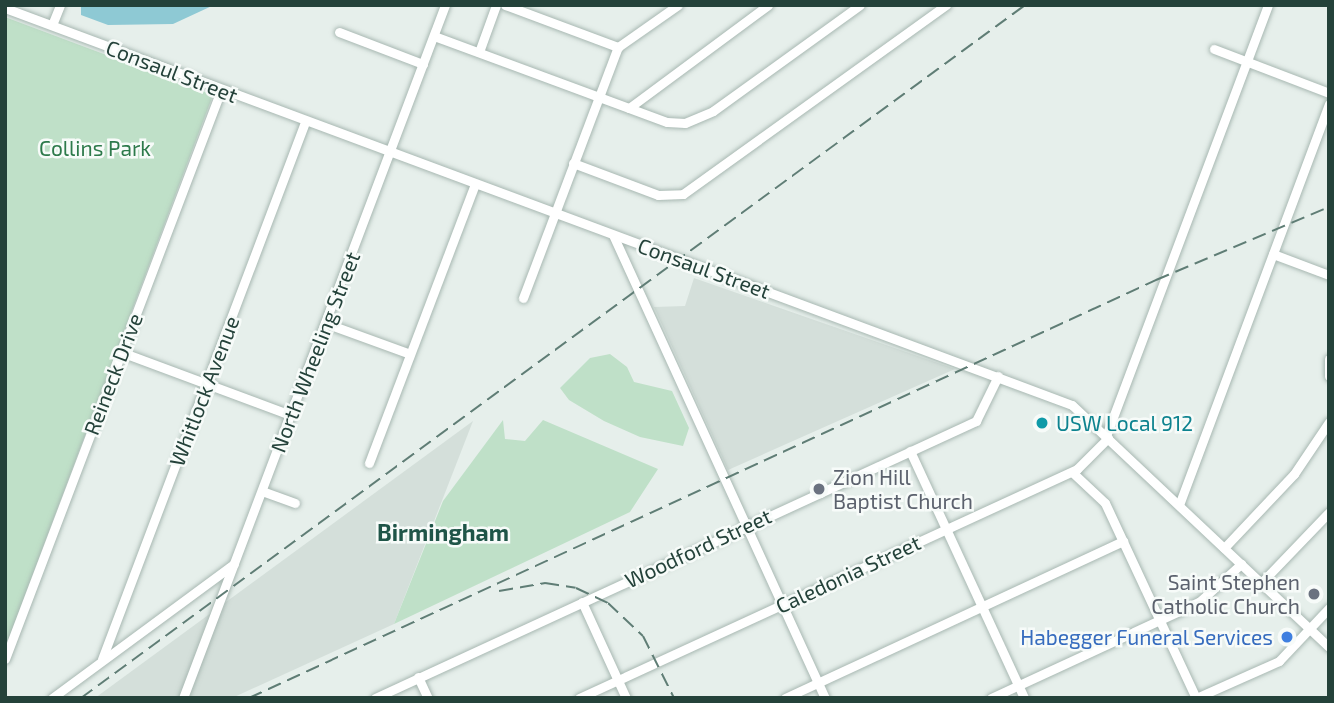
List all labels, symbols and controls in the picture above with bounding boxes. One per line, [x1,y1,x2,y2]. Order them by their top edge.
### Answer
street label: Consaul Street [102,34,242,108]
park label: Collins Park [39,135,151,161]
street label: Consaul Street [634,232,774,304]
street label: North Wheeling Street [265,248,365,456]
street label: Reineck Drive [78,310,148,438]
street label: Whitlock Avenue [164,312,244,470]
place label: USW Local 912 [1056,410,1194,436]
marker: USW Local 912 [1034,415,1050,431]
place label: Zion Hill Baptist Church [833,464,973,514]
marker: Zion Hill Baptist Church [811,481,827,497]
street label: Woodford Street [621,503,775,593]
district label: Birmingham [377,518,509,546]
street label: Caledonia Street [772,529,924,619]
place label: Saint Stephen Catholic Church [1151,569,1300,619]
marker: Saint Stephen Catholic Church [1306,586,1322,602]
place label: Habegger Funeral Services [1019,624,1273,650]
marker: Habegger Funeral Services [1279,629,1295,645]

